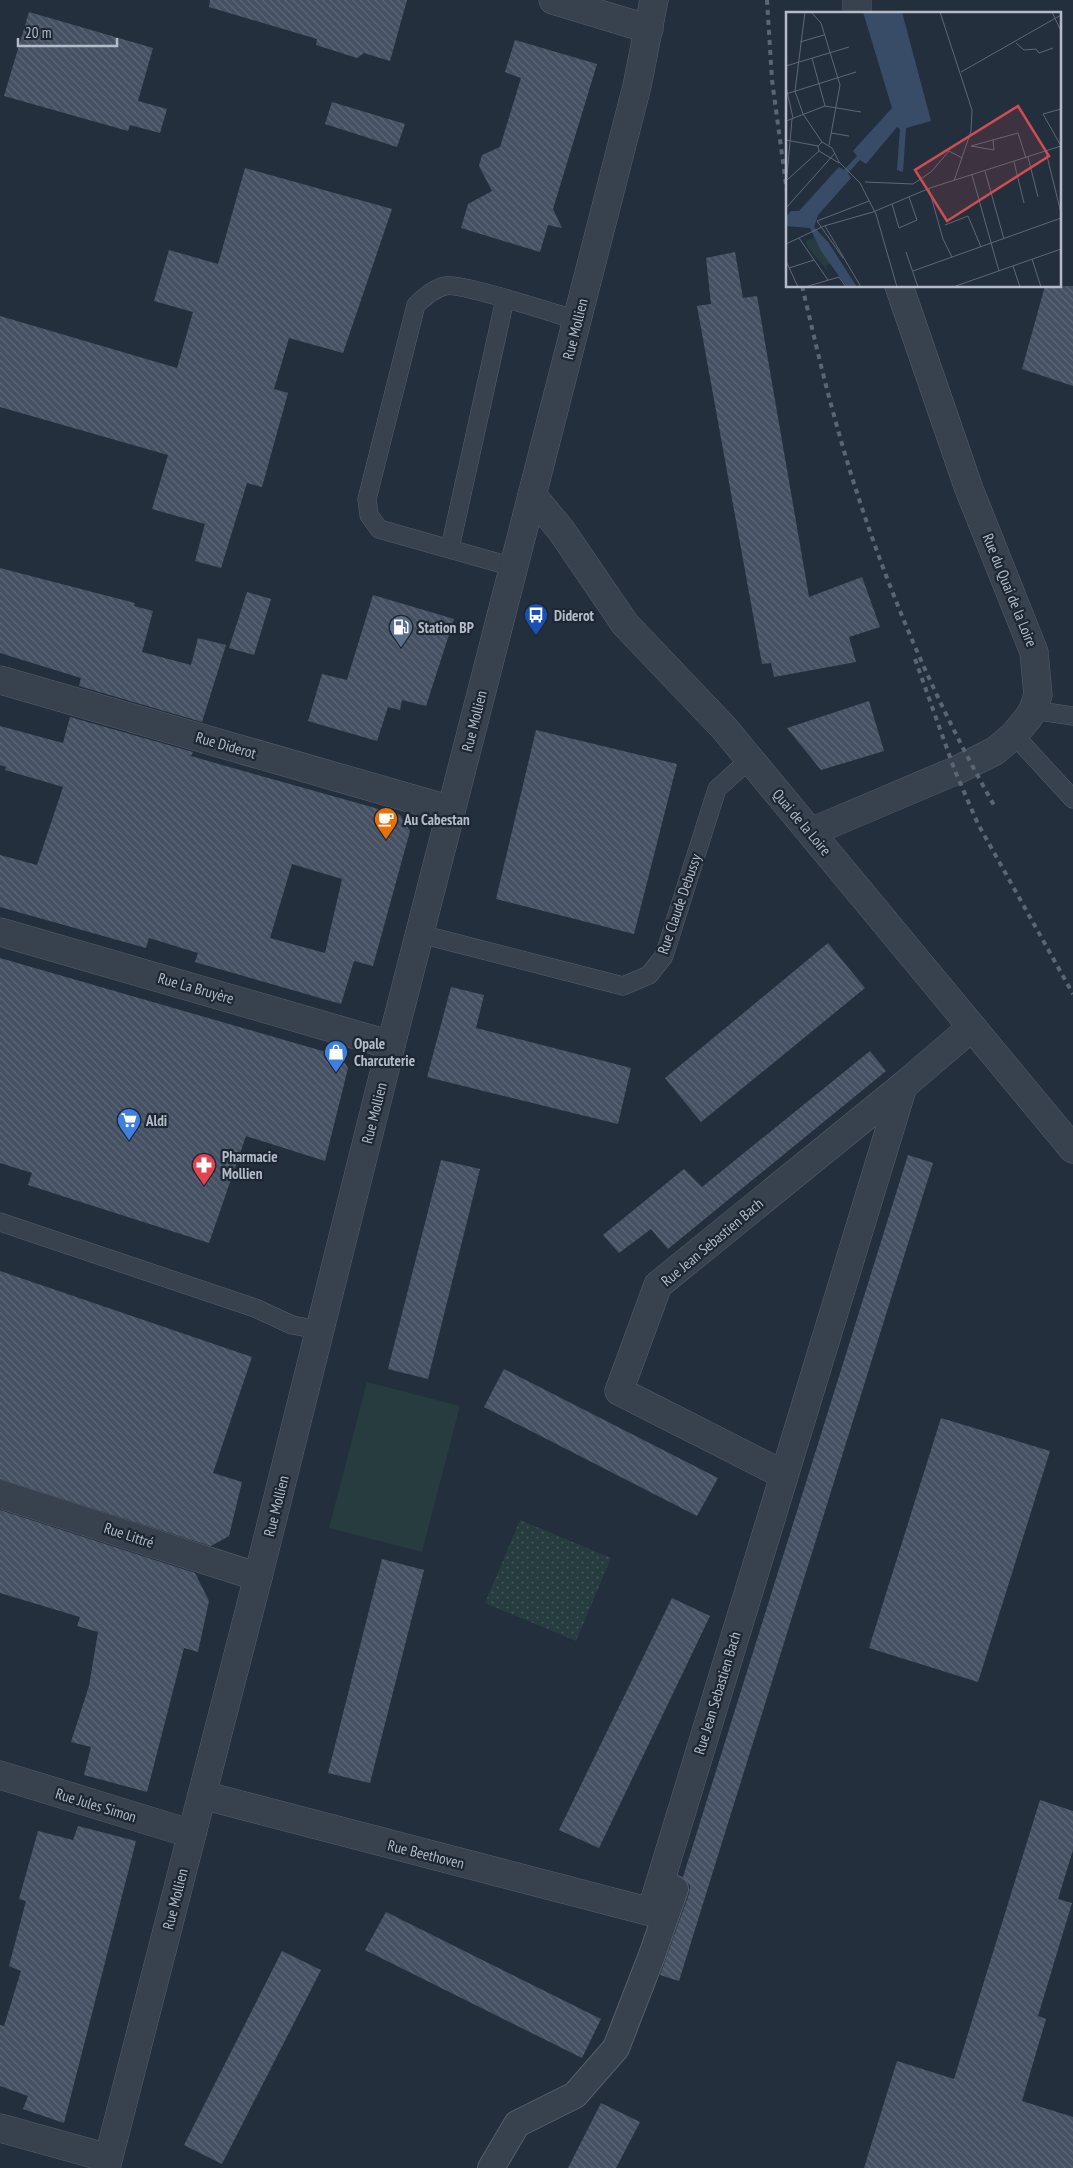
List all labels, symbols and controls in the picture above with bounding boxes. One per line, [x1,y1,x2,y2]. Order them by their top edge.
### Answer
inset map [786,12,1060,288]
scale bar [18,15,116,47]
text: 20 m [25,23,51,42]
street label: Rue Mollien [558,297,592,361]
street label: Rue du Quai de la Loire [979,531,1041,649]
bus stop icon: Diderot [523,602,549,636]
place label: Diderot [554,606,595,625]
fuel station icon: Station BP [388,614,414,648]
place label: Station BP [418,618,474,637]
street label: Rue Mollien [457,689,491,753]
street label: Rue Diderot [194,727,258,763]
street label: Quai de la Loire [769,785,835,859]
cafe icon: Au Cabestan [373,806,399,840]
place label: Au Cabestan [403,810,470,829]
street label: Rue Claude Debussy [653,851,705,957]
street label: Rue La Bruyère [156,968,236,1008]
place label: Opale Charcuterie [354,1034,415,1070]
shop icon: Opale Charcuterie [323,1039,349,1073]
street label: Rue Mollien [357,1081,391,1145]
supermarket icon: Aldi [116,1107,142,1141]
place label: Aldi [145,1111,167,1130]
place label: Pharmacie Mollien [222,1147,278,1183]
pharmacy icon: Pharmacie Mollien [191,1152,217,1186]
street label: Rue Jean Sebastien Bach [657,1194,767,1290]
street label: Rue Mollien [259,1474,293,1538]
street label: Rue Littré [102,1518,156,1552]
street label: Rue Jean Sebastien Bach [689,1629,745,1757]
street label: Rue Jules Simon [53,1784,139,1826]
street label: Rue Beethoven [386,1835,466,1873]
street label: Rue Mollien [158,1867,192,1931]

